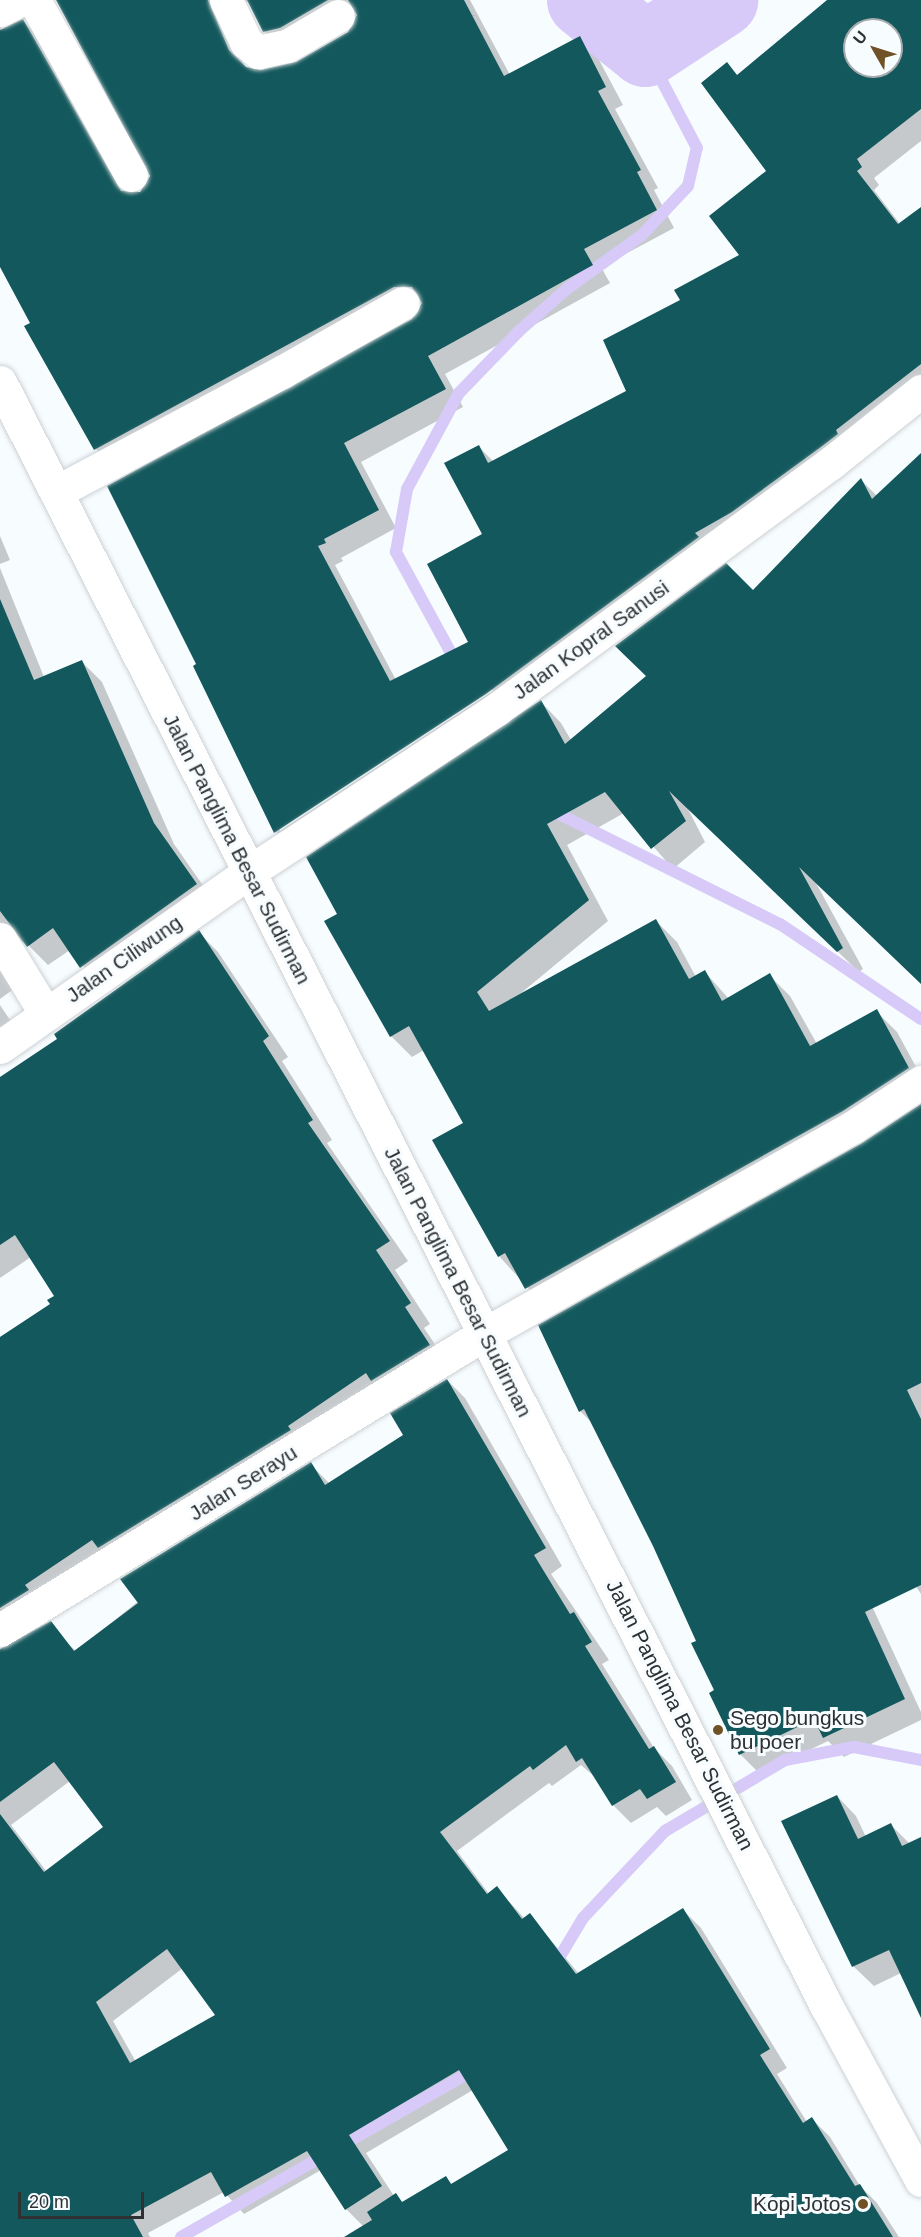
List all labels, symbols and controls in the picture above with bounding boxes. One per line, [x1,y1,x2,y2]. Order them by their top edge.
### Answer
north arrow [843,18,903,78]
text: U [850,28,870,47]
street label: Jalan Kopral Sanusi [508,575,674,705]
street label: Jalan Panglima Besar Sudirman [158,710,316,988]
street label: Jalan Ciliwung [61,910,187,1008]
street label: Jalan Panglima Besar Sudirman [379,1143,537,1421]
street label: Jalan Serayu [184,1440,302,1526]
street label: Jalan Panglima Besar Sudirman [601,1576,759,1854]
place label: Sego bungkus bu poer [730,1705,864,1755]
marker: Sego bungkus bu poer [711,1723,725,1737]
scale bar [21,2180,147,2218]
place label: Kopi Jotos [753,2191,851,2217]
text: 20 m [29,2192,69,2212]
marker: Kopi Jotos [856,2197,870,2211]

